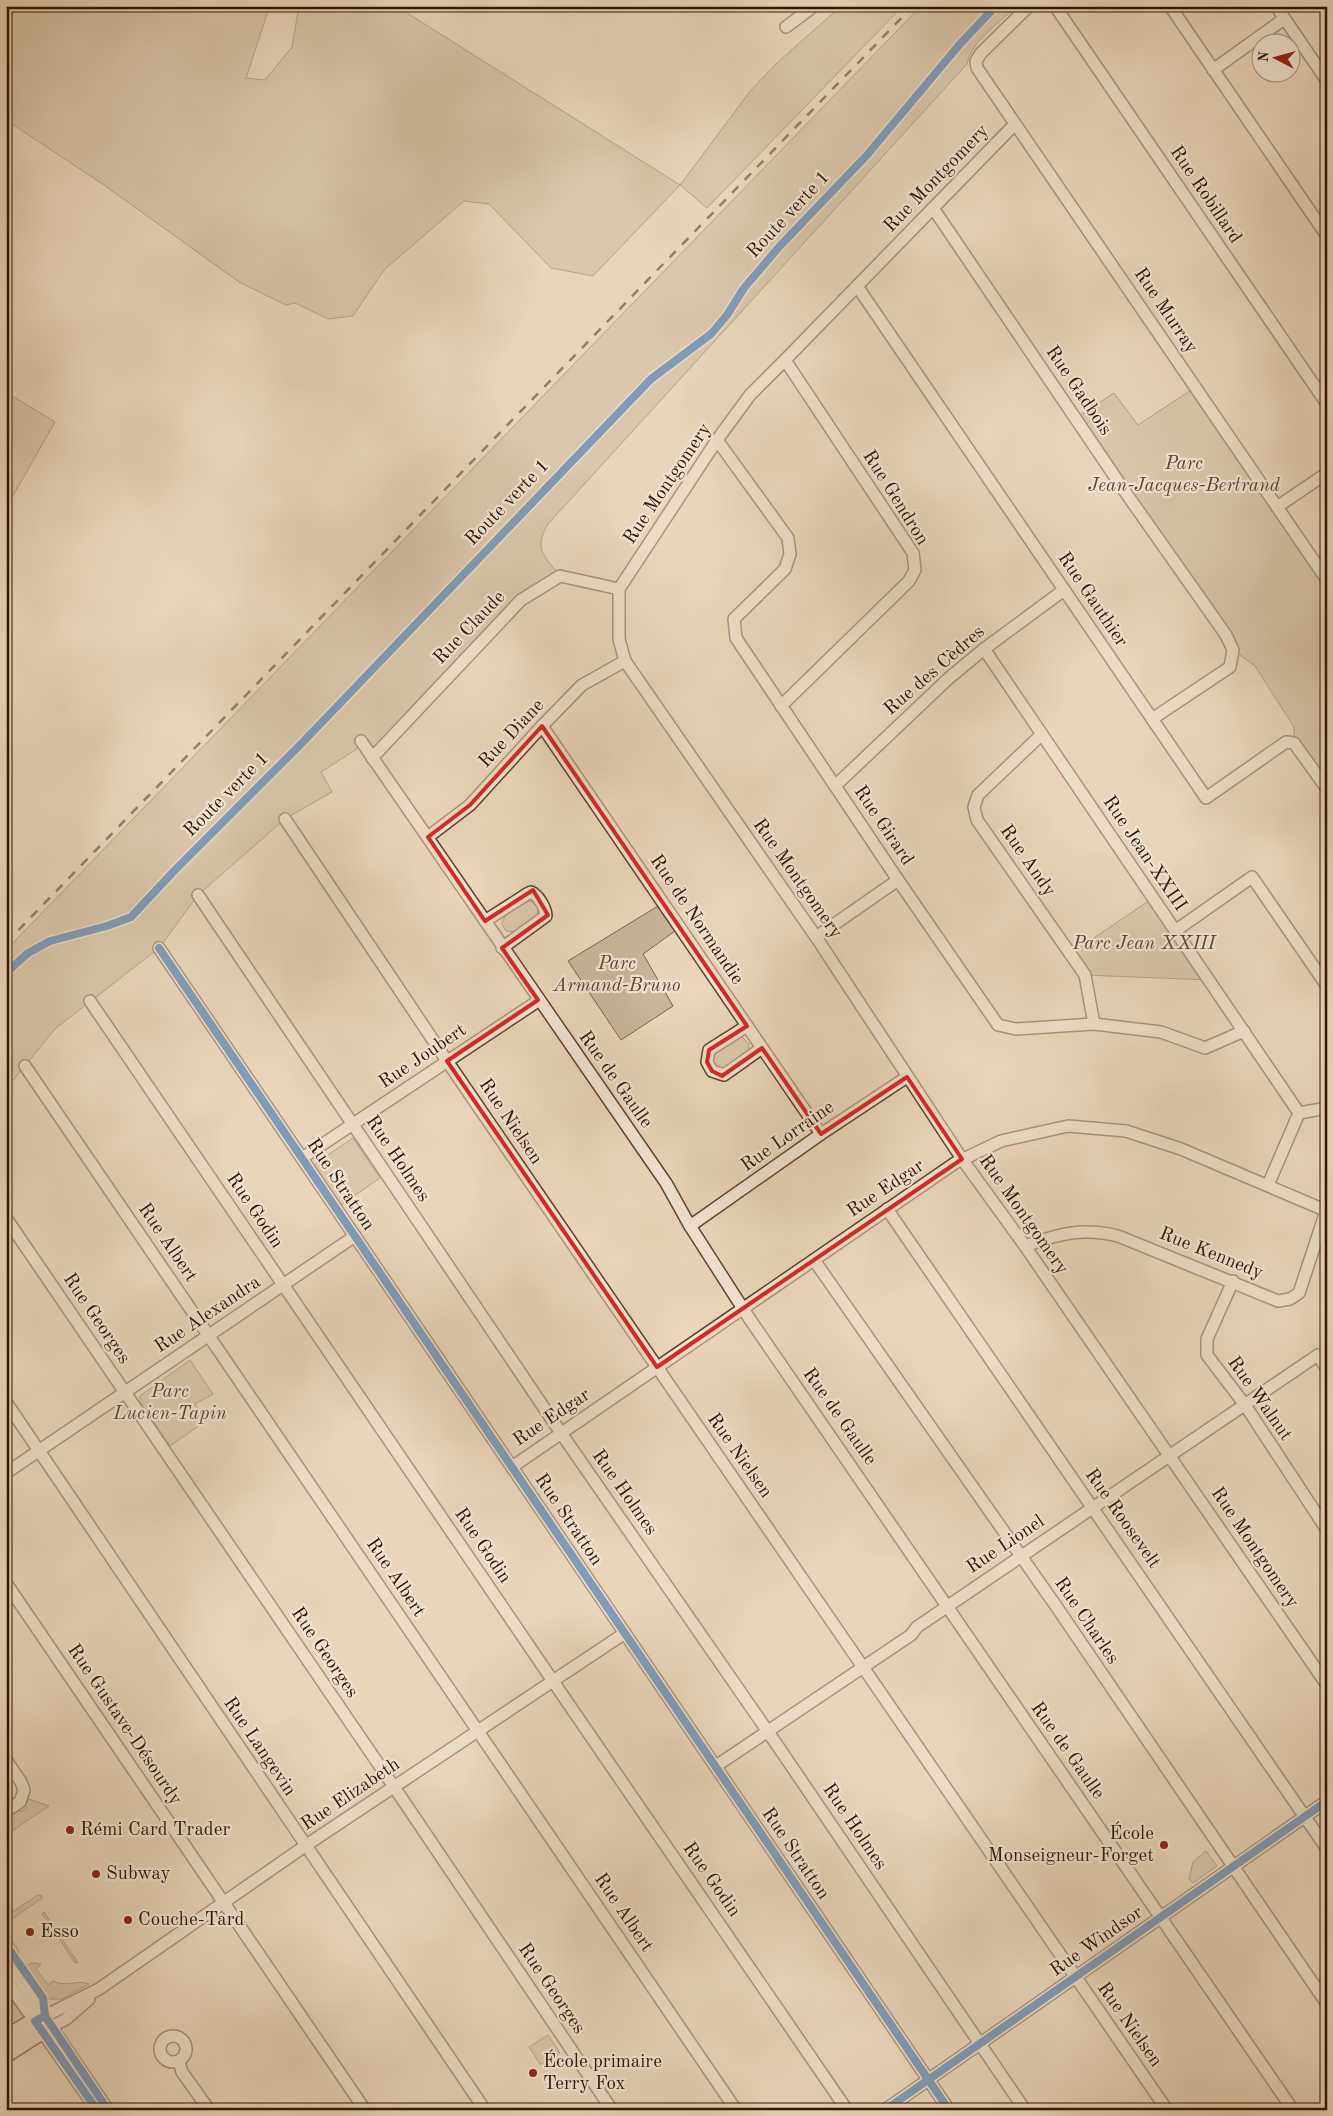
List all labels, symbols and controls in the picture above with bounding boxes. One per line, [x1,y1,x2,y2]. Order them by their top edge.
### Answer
north arrow [1250,32,1300,82]
text: N [1257,50,1272,63]
street label: Rue Montgomery [881,122,993,236]
street label: Rue Robillard [1166,143,1245,247]
street label: Route verte 1 [744,168,834,262]
street label: Rue Murray [1130,265,1200,357]
street label: Rue Gadbois [1041,343,1115,439]
street label: Rue Montgomery [621,420,715,548]
street label: Rue Gendron [858,447,932,549]
park label: Parc Jean-Jacques-Bertrand [1088,455,1281,496]
street label: Route verte 1 [463,456,553,550]
street label: Rue Gauthier [1053,549,1131,651]
street label: Rue Claude [431,588,509,668]
street label: Rue des Cèdres [881,622,989,720]
street label: Rue Diane [476,696,548,772]
street label: Route verte 1 [181,749,273,841]
street label: Rue Girard [850,783,917,869]
street label: Rue Jean-XXIII [1099,793,1189,915]
street label: Rue Montgomery [749,816,845,942]
street label: Rue Andy [996,822,1058,900]
street label: Rue de Normandie [646,852,746,988]
park label: Parc Jean XXIII [1072,935,1218,954]
park label: Parc Armand-Bruno [552,955,681,996]
street label: Rue Joubert [376,1021,470,1093]
street label: Rue de Gaulle [575,1028,655,1132]
street label: Rue Nielsen [475,1076,545,1168]
street label: Rue Lorraine [738,1098,838,1176]
street label: Rue Holmes [361,1112,433,1206]
street label: Rue Stratton [302,1136,378,1234]
street label: Rue Montgomery [975,1152,1071,1278]
street label: Rue Edgar [844,1156,928,1222]
street label: Rue Godin [222,1170,286,1252]
street label: Rue Albert [134,1200,200,1286]
street label: Rue Kennedy [1156,1225,1266,1283]
street label: Rue Georges [59,1270,133,1368]
street label: Rue Alexandra [152,1272,265,1357]
street label: Rue Walnut [1223,1353,1295,1445]
street label: Rue de Gaulle [799,1365,879,1469]
park label: Parc Lucien-Tapin [112,1383,227,1424]
street label: Rue Edgar [510,1385,594,1451]
street label: Rue Nielsen [703,1410,775,1502]
street label: Rue Holmes [588,1447,660,1539]
street label: Rue Roosevelt [1081,1466,1163,1572]
street label: Rue Stratton [530,1471,606,1569]
street label: Rue Montgomery [1207,1484,1301,1612]
street label: Rue Godin [450,1505,514,1587]
street label: Rue Lionel [964,1512,1048,1578]
street label: Rue Albert [362,1535,428,1621]
street label: Rue Charles [1050,1574,1122,1668]
street label: Rue Georges [287,1604,361,1702]
street label: Rue Gustave-Désourdy [63,1641,185,1809]
street label: Rue Langevin [219,1694,299,1800]
street label: Rue de Gaulle [1027,1699,1107,1803]
street label: Rue Elizabeth [298,1755,404,1835]
street label: Rue Holmes [818,1780,890,1874]
street label: Rue Stratton [757,1805,833,1903]
place label: Rémi Card Trader [80,1821,230,1840]
place label: École Monseigneur-Forget [988,1821,1154,1866]
marker: Rémi Card Trader [64,1824,76,1836]
street label: Rue Godin [678,1839,744,1921]
marker: École Monseigneur-Forget [1158,1839,1170,1851]
place label: Subway [106,1865,171,1884]
marker: Subway [90,1868,102,1880]
street label: Rue Albert [590,1870,656,1956]
street label: Rue Windsor [1047,1903,1147,1981]
place label: Couche-Tard [138,1911,244,1930]
marker: Couche-Tard [122,1914,134,1926]
place label: Esso [40,1923,79,1942]
marker: Esso [24,1926,36,1938]
street label: Rue Georges [514,1940,588,2038]
street label: Rue Nielsen [1093,1979,1165,2071]
place label: École primaire Terry Fox [543,2049,662,2094]
marker: École primaire Terry Fox [527,2067,539,2079]

